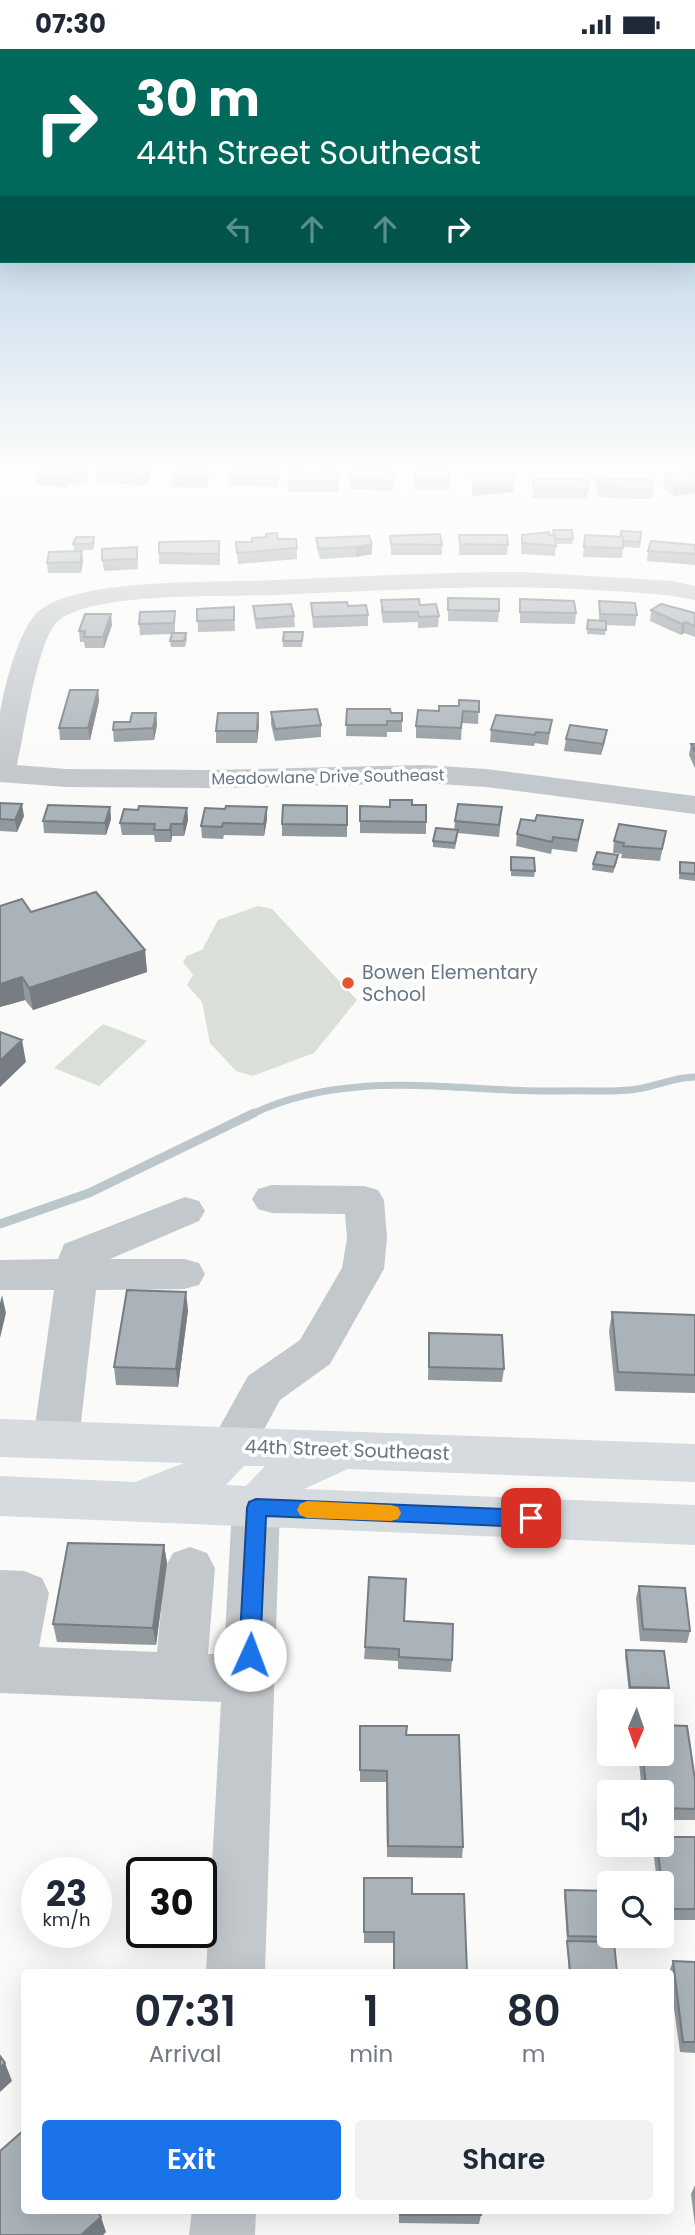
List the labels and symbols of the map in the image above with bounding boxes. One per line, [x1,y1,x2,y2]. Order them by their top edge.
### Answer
street label: Meadowlane Drive Southeast [211,763,445,791]
place label: Bowen Elementary School [362,959,538,1008]
marker: Bowen Elementary School [340,975,356,991]
street label: 44th Street Southeast [244,1433,450,1467]
pin [501,1488,561,1548]
position arrow [213,1618,287,1692]
north arrow [597,1689,674,1766]
speed limit sign: 30 [126,1857,217,1948]

